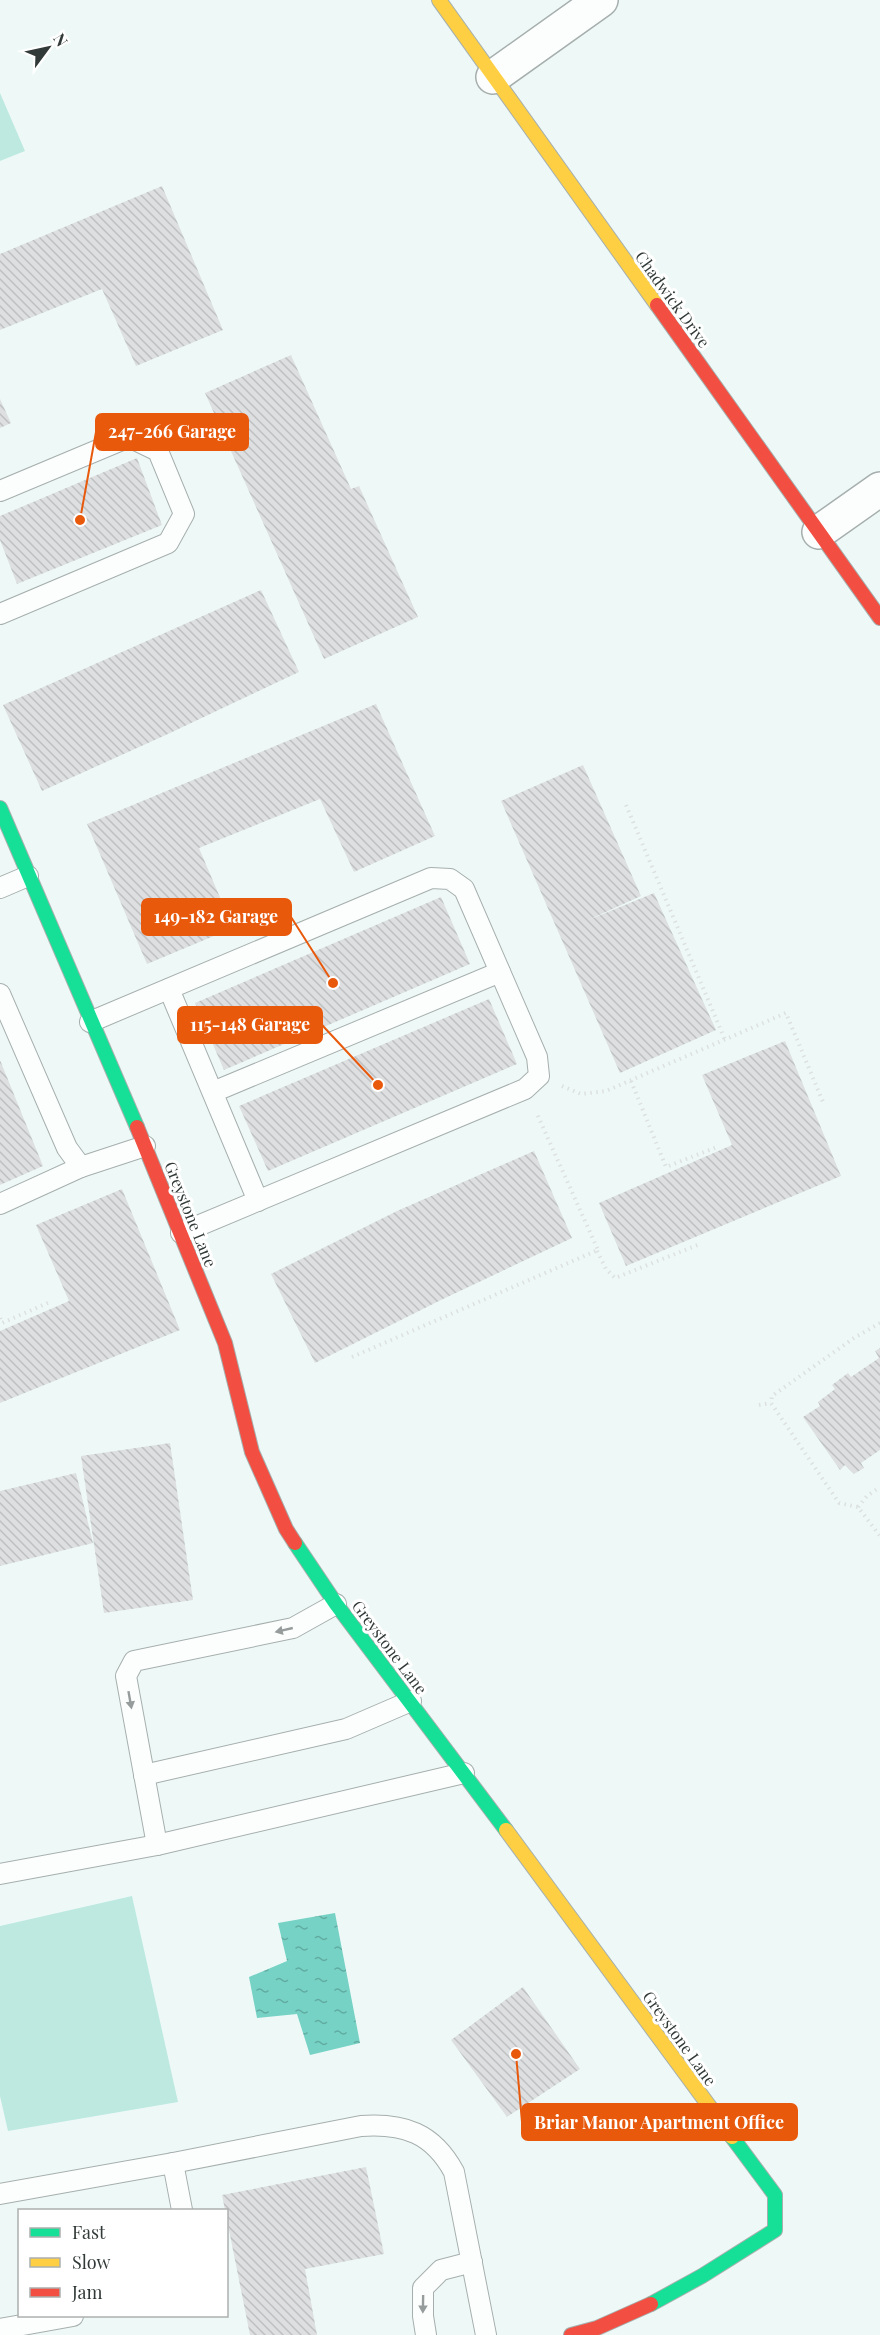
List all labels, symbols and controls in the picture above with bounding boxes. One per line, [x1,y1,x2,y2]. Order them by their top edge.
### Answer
north arrow [18,18,78,78]
text: N [49,29,73,50]
street label: Chadwick Drive [631,247,715,351]
callout: 247-266 Garage [96,414,248,450]
text: 247-266 Garage [108,419,236,443]
callout: 149-182 Garage [142,899,291,935]
text: 149-182 Garage [154,904,278,928]
callout: 115-148 Garage [178,1007,322,1043]
text: 115-148 Garage [190,1012,310,1036]
street label: Greystone Lane [160,1158,222,1270]
street label: Greystone Lane [348,1596,432,1698]
one-way arrow [275,1625,293,1635]
one-way arrow [126,1691,135,1710]
street label: Greystone Lane [639,1986,721,2090]
callout: Briar Manor Apartment Office [522,2104,797,2140]
text: Briar Manor Apartment Office [534,2110,784,2134]
legend [18,2209,228,2317]
text: Fast [72,2220,106,2244]
text: Slow [72,2250,110,2274]
text: Jam [71,2280,102,2304]
one-way arrow [418,2295,428,2314]

